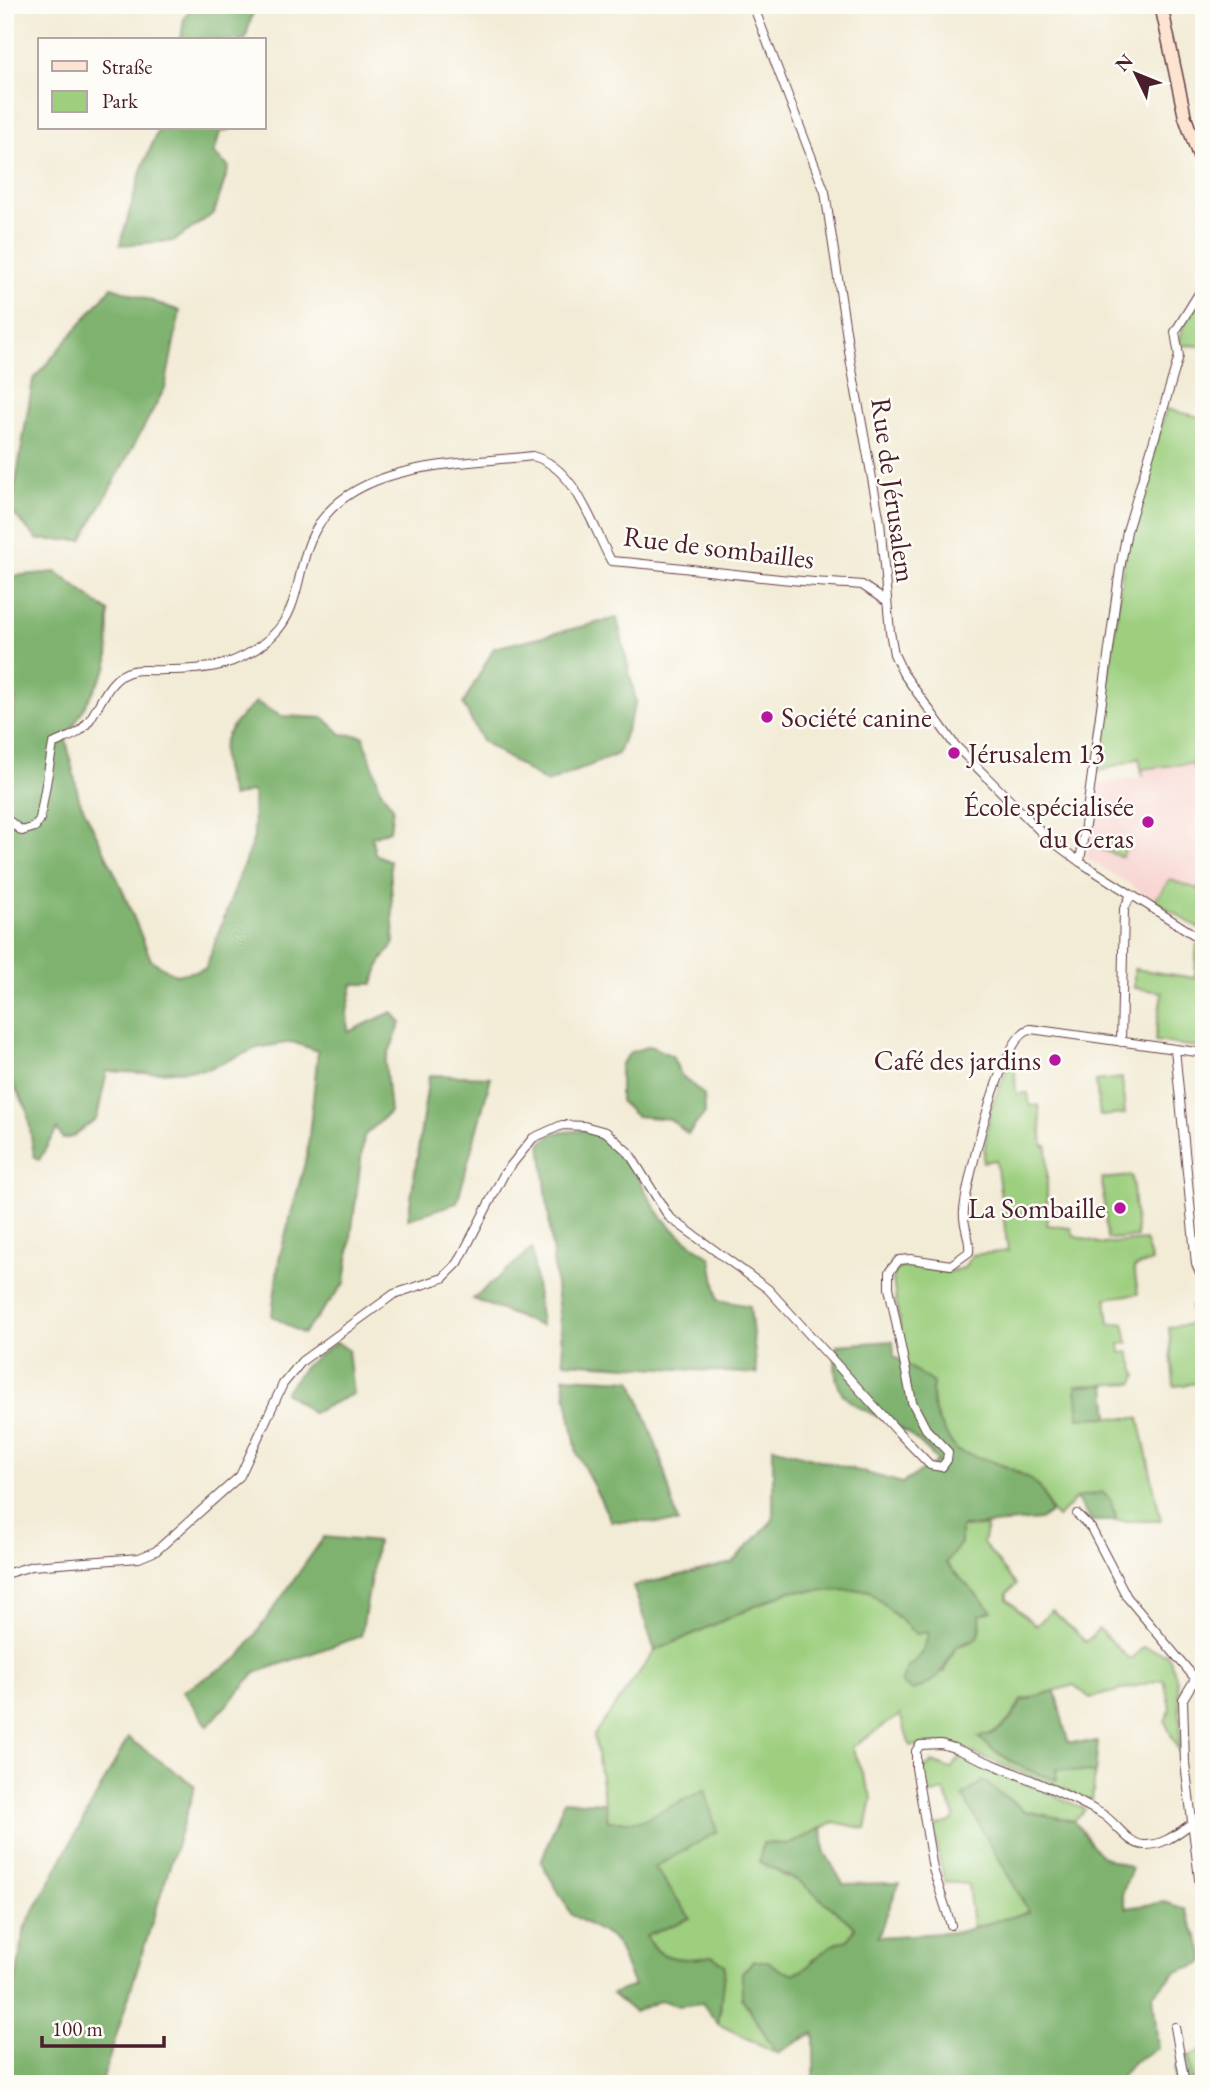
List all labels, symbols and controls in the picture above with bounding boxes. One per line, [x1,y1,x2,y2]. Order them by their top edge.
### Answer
legend [38,38,266,130]
north arrow [1100,38,1170,108]
text: N [1110,48,1139,77]
text: Straße [102,53,153,80]
text: Park [102,87,139,114]
street label: Rue de Jérusalem [863,395,925,585]
street label: Rue de sombailles [622,517,816,577]
place label: Société canine [781,699,932,735]
marker: Société canine [759,709,775,725]
place label: Jérusalem 13 [966,735,1105,771]
marker: Jérusalem 13 [946,745,962,761]
place label: École spécialisée du Ceras [964,788,1134,856]
marker: École spécialisée du Ceras [1140,814,1156,830]
place label: Café des jardins [874,1042,1041,1078]
marker: Café des jardins [1047,1052,1063,1068]
place label: La Sombaille [968,1190,1106,1226]
marker: La Sombaille [1112,1200,1128,1216]
scale bar [42,2005,164,2049]
text: 100 m [52,2015,103,2042]

